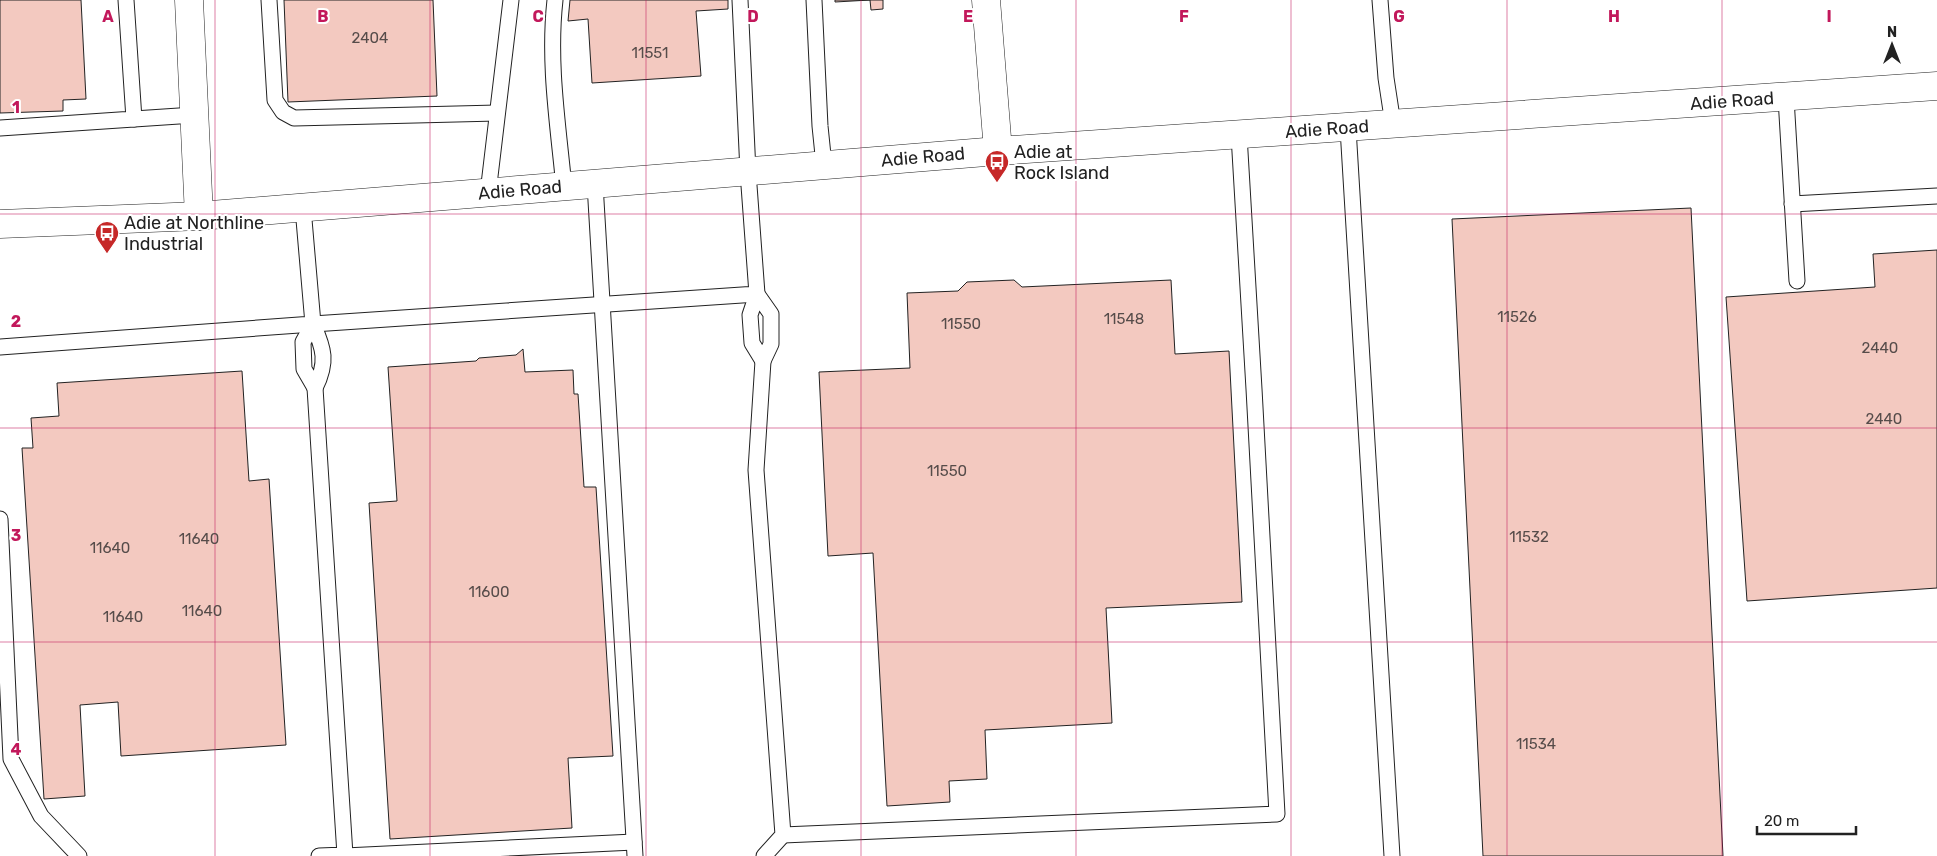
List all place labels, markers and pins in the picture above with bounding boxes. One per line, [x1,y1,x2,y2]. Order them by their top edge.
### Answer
place label: Adie at Rock Island [1014,141,1110,184]
bus stop icon: Adie at Rock Island [984,149,1010,183]
place label: Adie at Northline Industrial [124,212,264,255]
bus stop icon: Adie at Northline Industrial [94,220,120,254]

